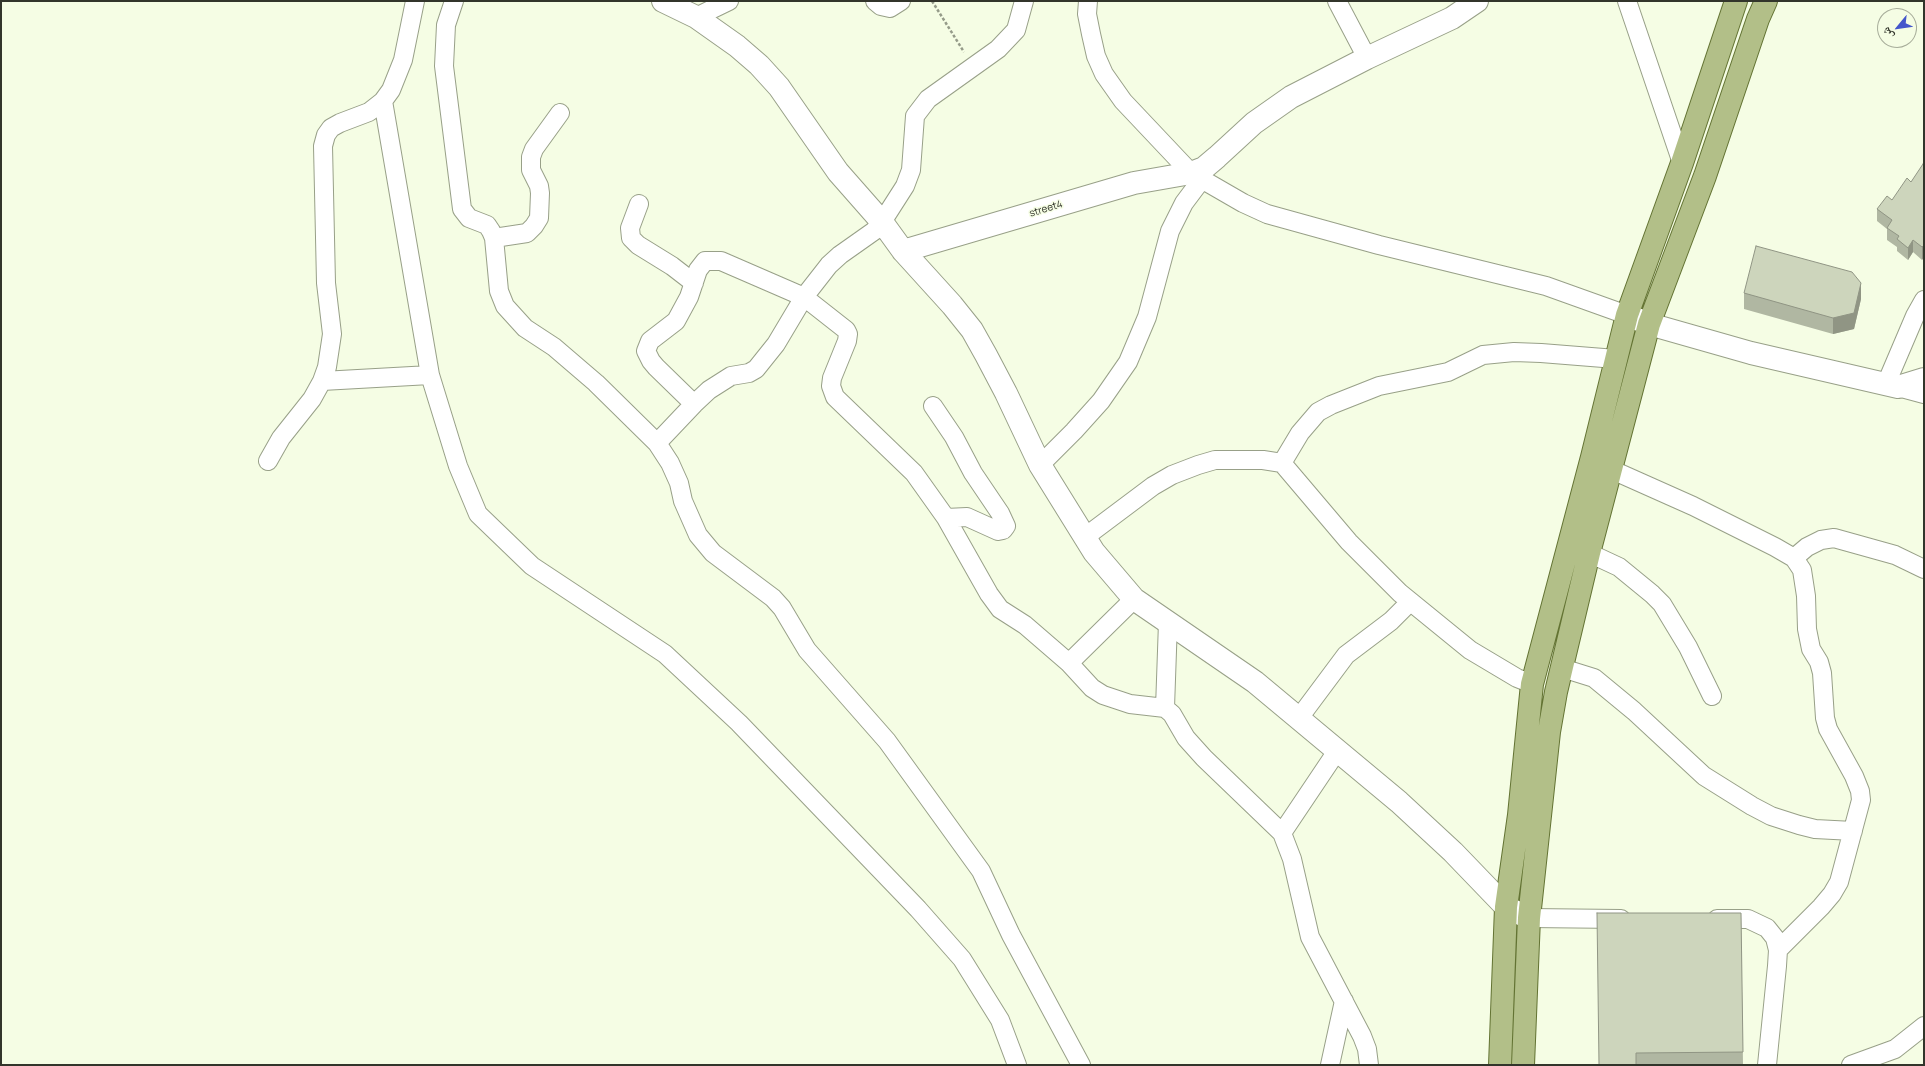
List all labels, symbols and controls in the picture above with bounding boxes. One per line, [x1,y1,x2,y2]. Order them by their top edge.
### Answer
north arrow [1877,8,1917,48]
text: ش [1878,25,1896,42]
street label: street4 [1028,198,1064,220]

